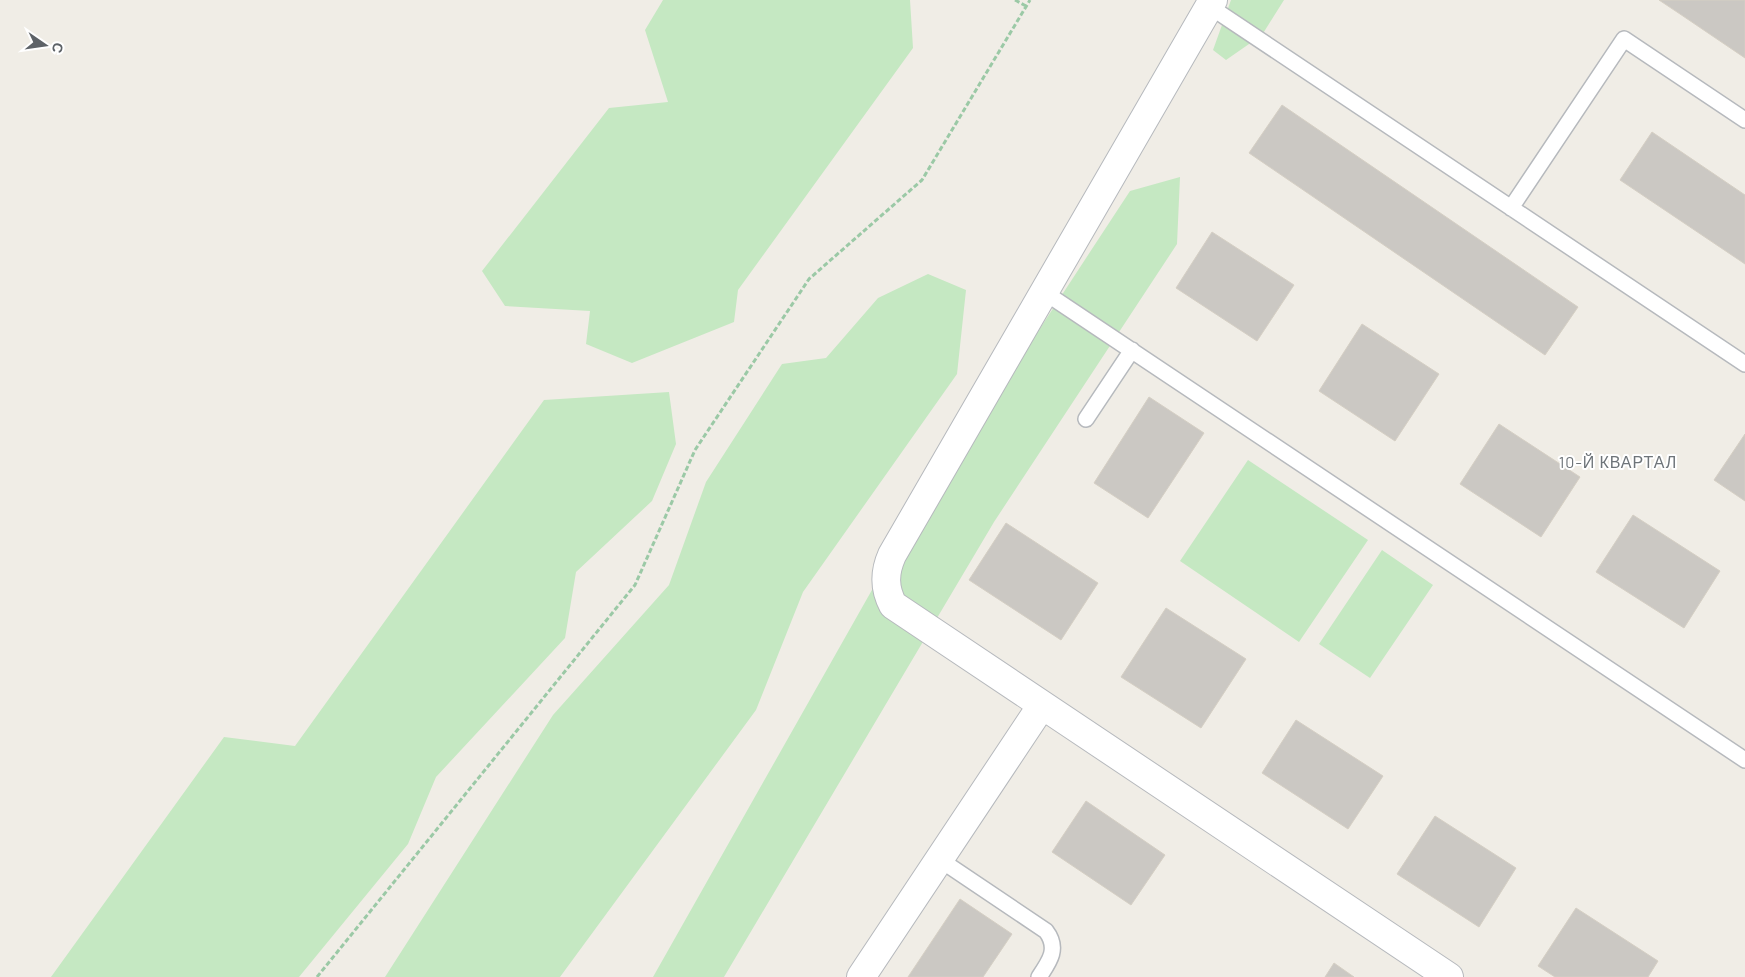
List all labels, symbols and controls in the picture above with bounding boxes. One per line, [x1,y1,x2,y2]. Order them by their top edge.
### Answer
north arrow [20,20,70,70]
text: С [49,41,68,55]
district label: 10-Й КВАРТАЛ [1559,452,1677,471]

